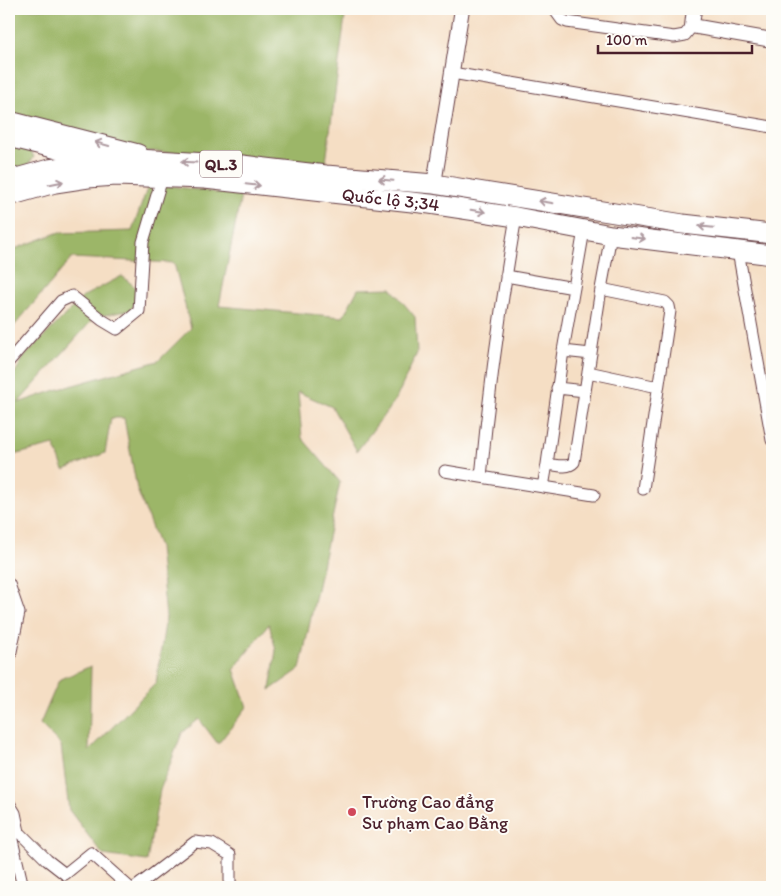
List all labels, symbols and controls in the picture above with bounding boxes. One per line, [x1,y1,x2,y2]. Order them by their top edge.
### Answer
scale bar [598,22,752,54]
text: 100 m [606,31,648,49]
one-way arrow [94,139,110,148]
road number: QL.3 [200,150,242,178]
one-way arrow [182,158,198,167]
one-way arrow [378,175,394,184]
one-way arrow [47,178,63,188]
one-way arrow [244,180,260,190]
street label: Quốc lộ 3;34 [341,183,441,216]
one-way arrow [538,196,554,206]
one-way arrow [470,207,486,217]
one-way arrow [699,222,715,232]
one-way arrow [630,234,646,244]
place label: Trường Cao đẳng Sư phạm Cao Bằng [362,791,509,834]
marker: Trường Cao đẳng Sư phạm Cao Bằng [346,806,358,818]

